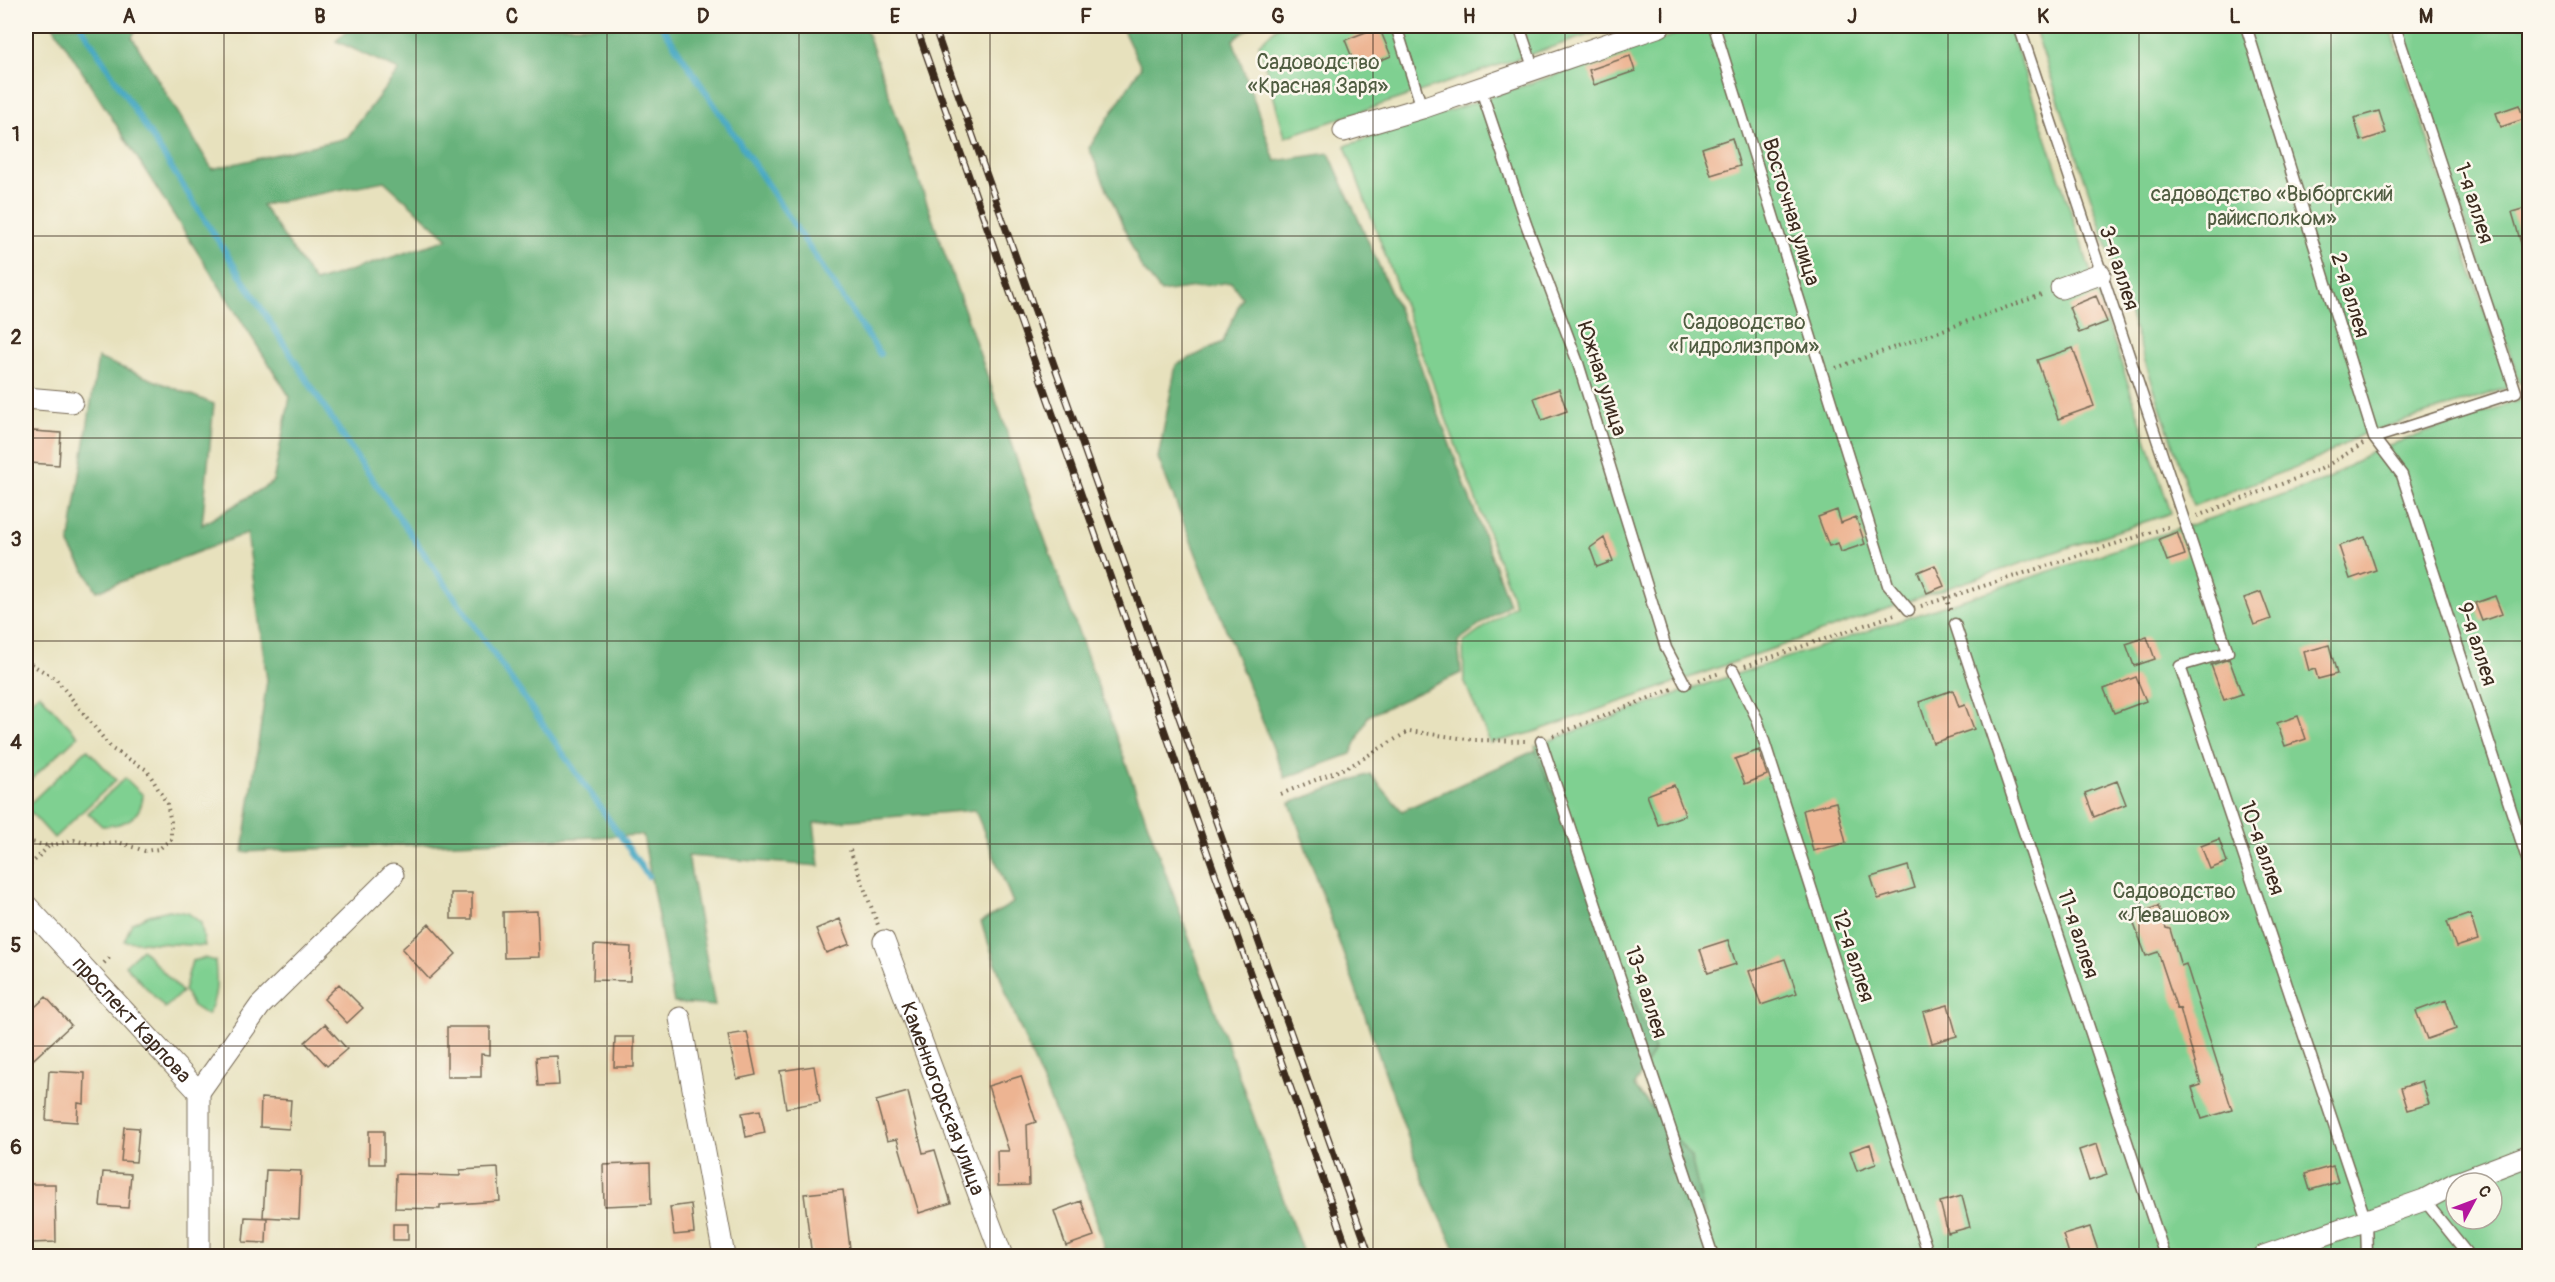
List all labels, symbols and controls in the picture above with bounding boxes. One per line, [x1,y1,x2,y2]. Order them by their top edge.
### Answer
text: A [123,4,136,29]
text: B [314,4,326,29]
text: C [506,4,518,29]
text: D [697,4,710,29]
text: E [890,4,901,29]
text: F [1080,4,1092,29]
text: G [1271,4,1285,29]
text: H [1463,4,1476,29]
text: I [1657,4,1663,29]
text: J [1847,4,1857,29]
text: K [2037,4,2049,29]
text: L [2229,4,2241,29]
text: M [2419,4,2433,29]
park label: Садоводство «Красная Заря» [1248,49,1389,100]
text: 1 [12,122,20,147]
street label: Восточная улица [1756,135,1826,289]
street label: 1-я аллея [2448,159,2500,247]
park label: садоводство «Выборгский райисполком» [2151,181,2393,232]
street label: 3-я аллея [2093,222,2145,314]
street label: 2-я аллея [2324,249,2376,341]
park label: Садоводство «Гидролизпром» [1669,309,1820,360]
street label: Южная улица [1571,318,1633,440]
text: 2 [10,325,22,350]
text: 3 [10,527,22,552]
street label: 9-я аллея [2451,599,2503,689]
text: 4 [10,730,22,755]
street label: 10-я аллея [2233,797,2291,899]
park label: Садоводство «Левашово» [2112,878,2236,929]
street label: 11-я аллея [2051,886,2105,982]
street label: 12-я аллея [1825,906,1881,1006]
text: 5 [11,933,22,958]
street label: 13-я аллея [1618,942,1674,1042]
street label: проспект Карпова [67,950,197,1089]
street label: Каменногорская улица [894,998,991,1199]
text: 6 [10,1135,22,1160]
north arrow [2444,1171,2504,1231]
text: С [2474,1182,2495,1202]

